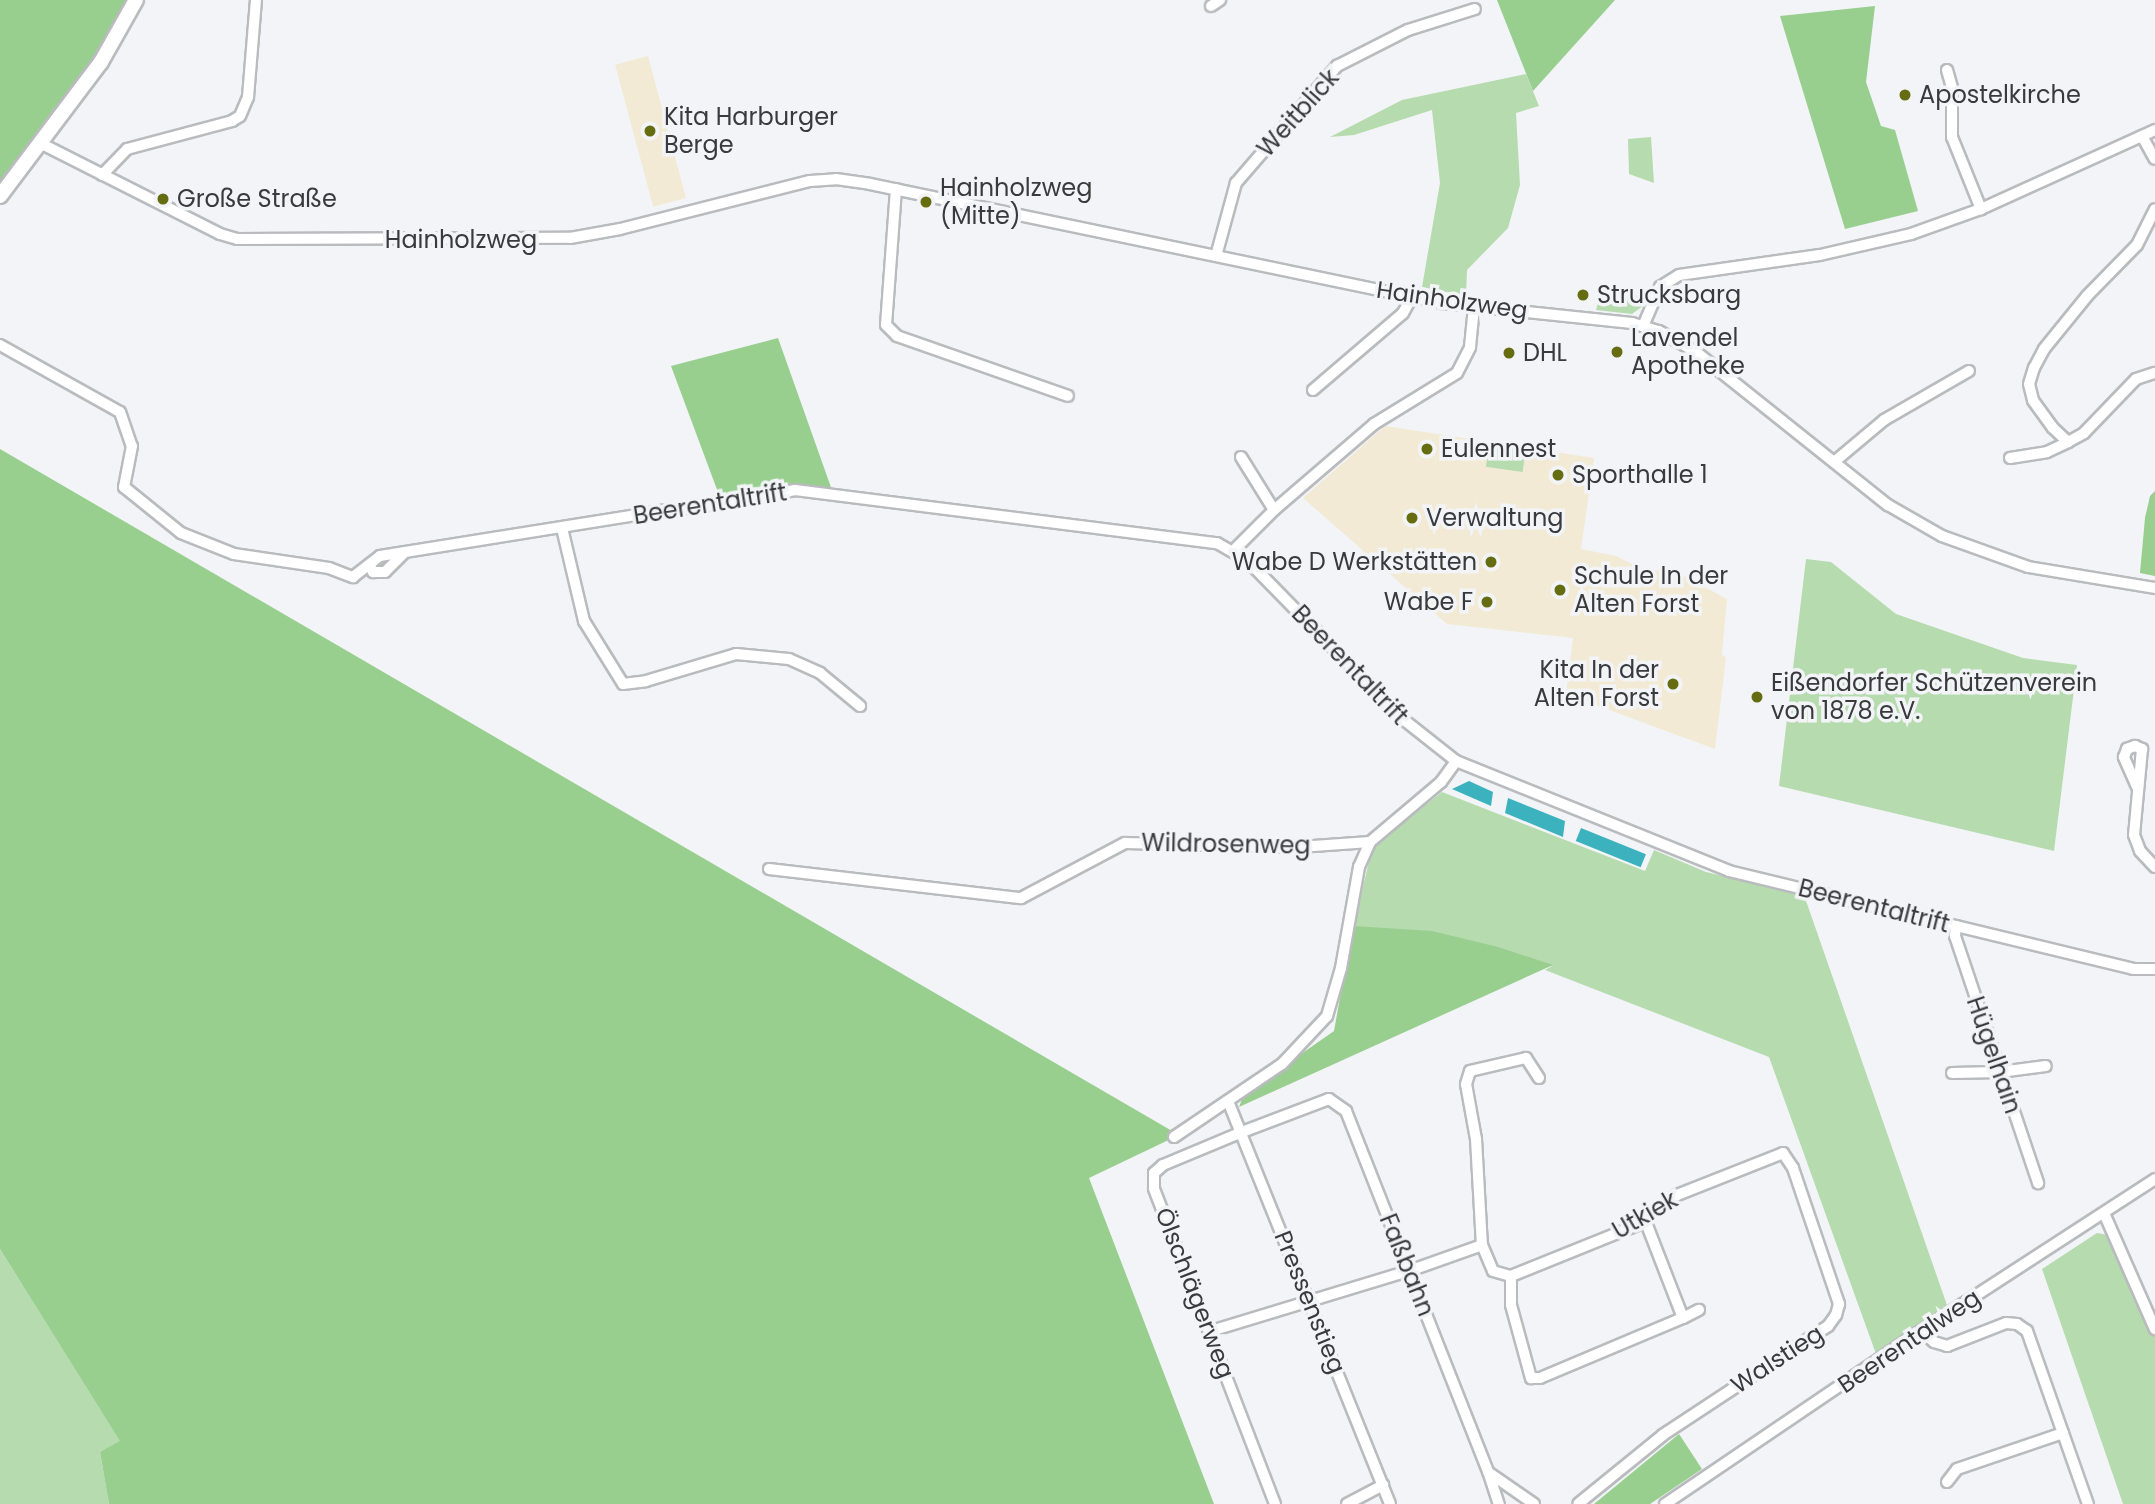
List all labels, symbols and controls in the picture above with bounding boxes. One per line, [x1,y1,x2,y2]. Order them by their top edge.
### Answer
street label: Weitblick [1251,63,1345,163]
place label: Apostelkirche [1919,81,2081,109]
marker: Apostelkirche [1897,87,1913,103]
place label: Kita Harburger Berge [664,103,838,159]
marker: Kita Harburger Berge [642,123,658,139]
place label: Hainholzweg (Mitte) [940,174,1092,230]
place label: Große Straße [177,185,337,213]
marker: Große Straße [155,191,171,207]
marker: Hainholzweg (Mitte) [918,194,934,210]
street label: Hainholzweg [385,226,537,254]
street label: Hainholzweg [1375,275,1529,325]
place label: Strucksbarg [1597,281,1741,309]
marker: Strucksbarg [1575,287,1591,303]
place label: Lavendel Apotheke [1631,324,1745,380]
place label: DHL [1523,339,1567,367]
marker: Lavendel Apotheke [1609,344,1625,360]
marker: DHL [1501,345,1517,361]
place label: Eulennest [1441,435,1556,463]
marker: Eulennest [1419,441,1435,457]
place label: Sporthalle 1 [1572,461,1708,489]
marker: Sporthalle 1 [1550,467,1566,483]
street label: Beerentaltrift [631,478,789,530]
place label: Verwaltung [1426,504,1564,532]
marker: Verwaltung [1404,510,1420,526]
place label: Wabe D Werkstätten [1232,548,1477,576]
marker: Wabe D Werkstätten [1483,554,1499,570]
place label: Schule In der Alten Forst [1574,562,1728,618]
marker: Schule In der Alten Forst [1552,582,1568,598]
place label: Wabe F [1384,588,1473,616]
marker: Wabe F [1479,594,1495,610]
street label: Beerentaltrift [1286,599,1414,731]
place label: Kita In der Alten Forst [1534,656,1659,712]
place label: Eißendorfer Schützenverein von 1878 e.V. [1771,669,2097,725]
marker: Kita In der Alten Forst [1665,676,1681,692]
marker: Eißendorfer Schützenverein von 1878 e.V. [1749,689,1765,705]
street label: Wildrosenweg [1141,828,1311,860]
street label: Beerentaltrift [1795,873,1953,939]
street label: Hügelhain [1961,993,2027,1117]
street label: Utkiek [1607,1185,1683,1245]
street label: Ölschlägerweg [1149,1204,1241,1382]
street label: Faßbahn [1373,1210,1441,1320]
street label: Pressenstieg [1268,1226,1352,1378]
street label: Beerentalweg [1832,1283,1986,1399]
street label: Walstieg [1726,1319,1828,1399]

